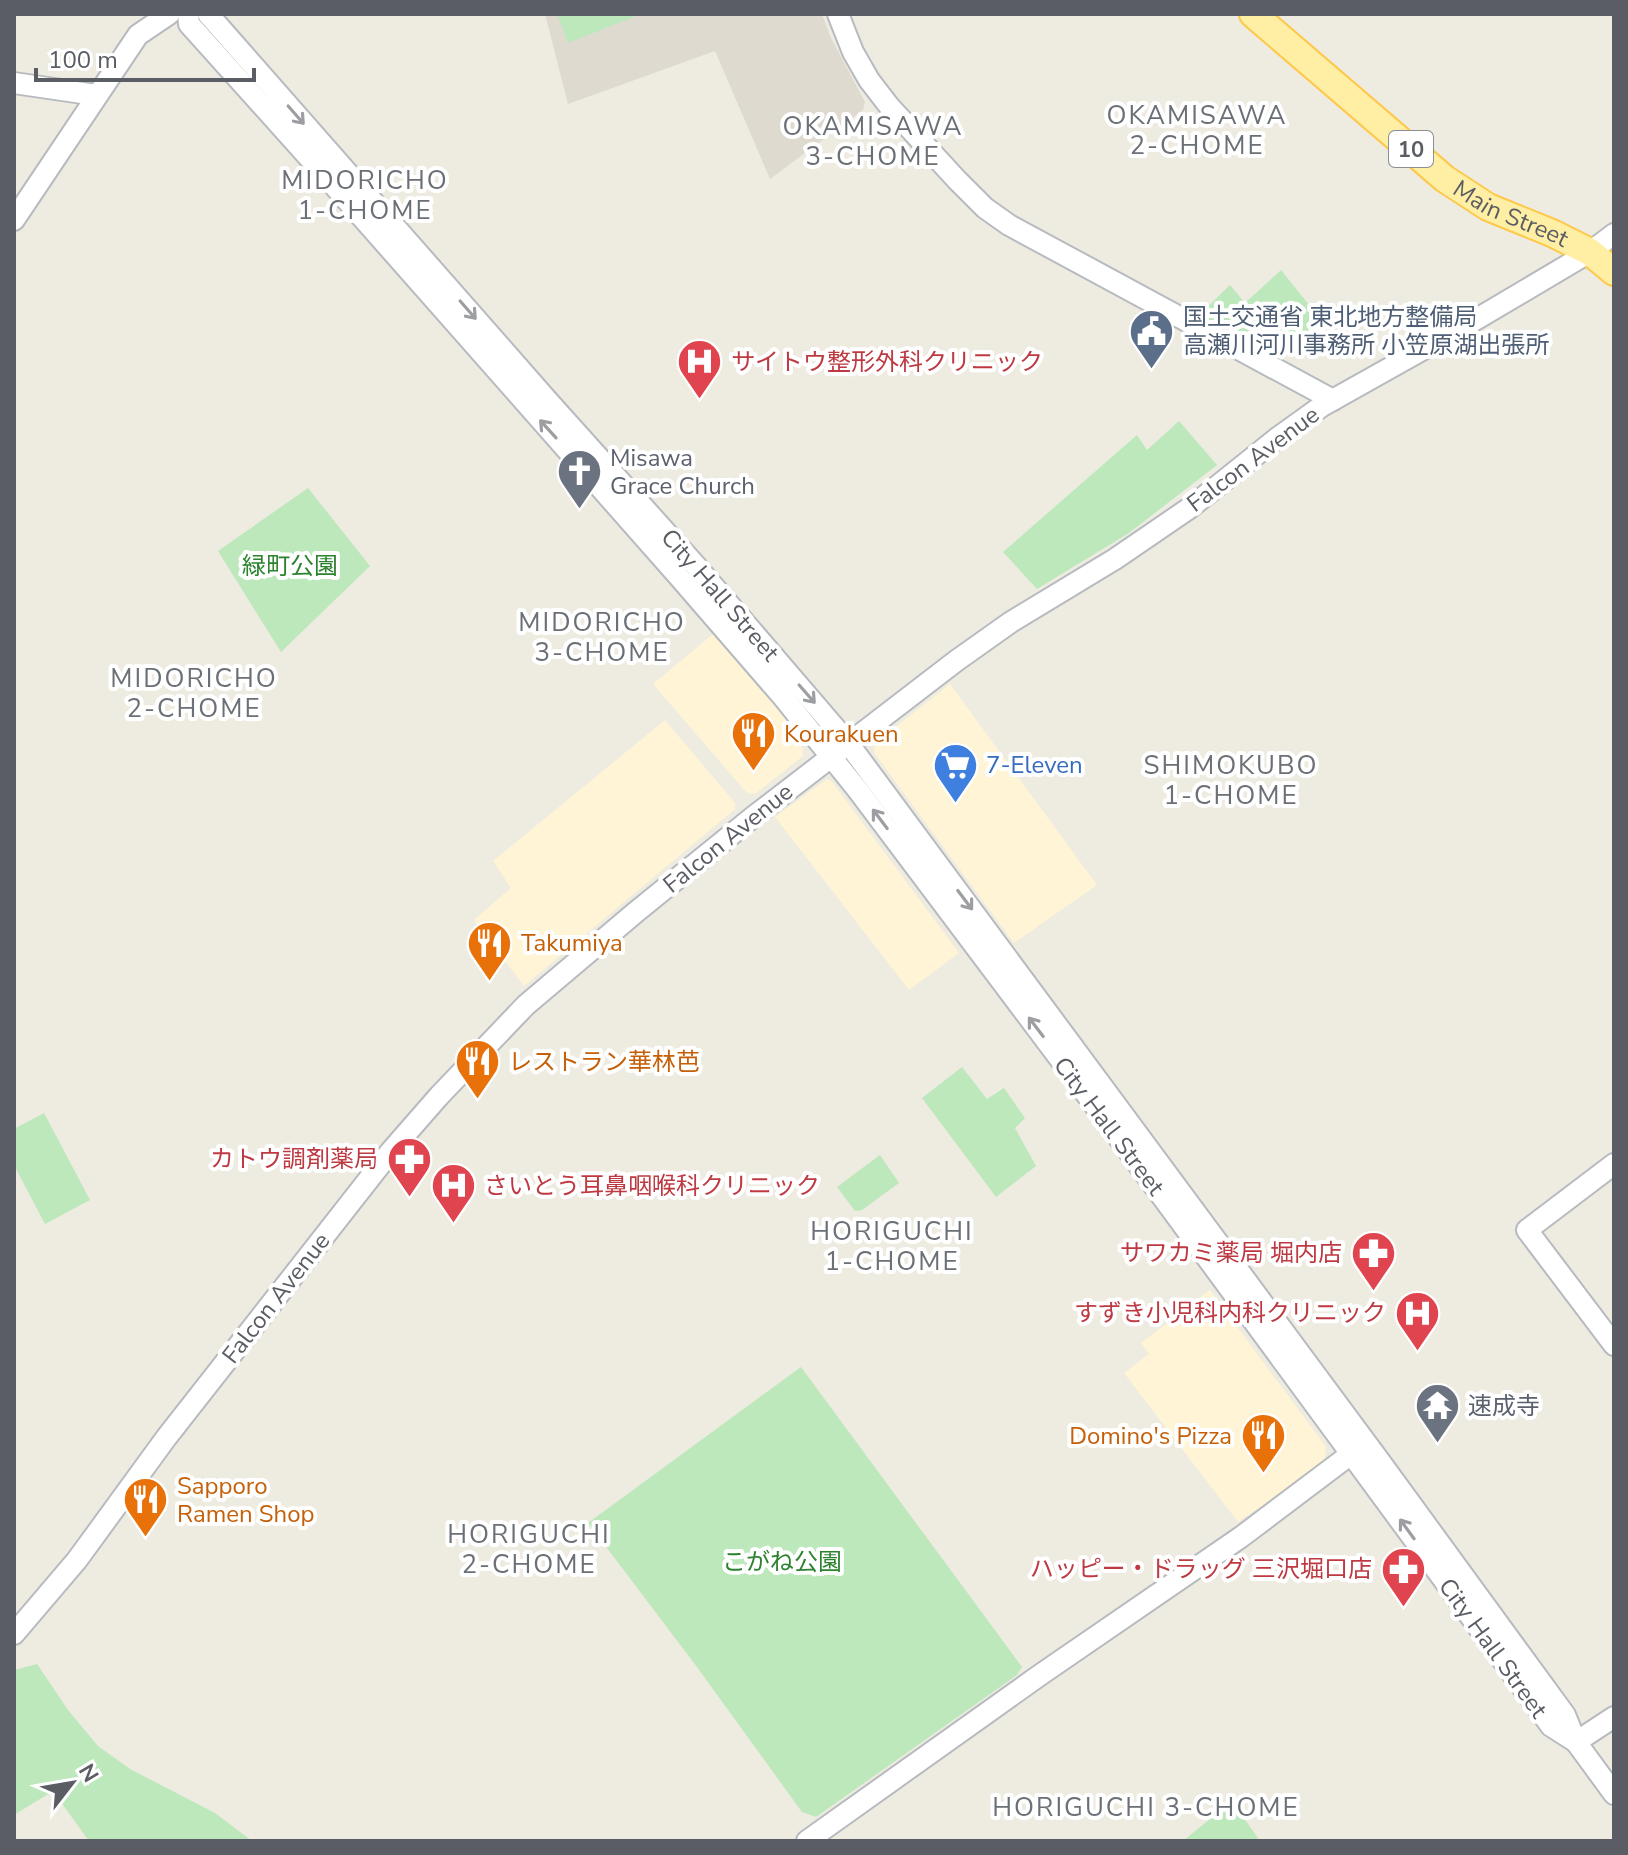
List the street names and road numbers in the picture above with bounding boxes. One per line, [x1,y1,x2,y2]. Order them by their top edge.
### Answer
road number: 10 [1389,131,1433,167]
street label: Main Street [1447,173,1574,255]
street label: Falcon Avenue [1180,399,1326,519]
street label: City Hall Street [654,522,787,668]
street label: Falcon Avenue [657,776,799,900]
street label: City Hall Street [1046,1050,1172,1202]
street label: Falcon Avenue [215,1226,337,1370]
street label: City Hall Street [1431,1572,1555,1725]

